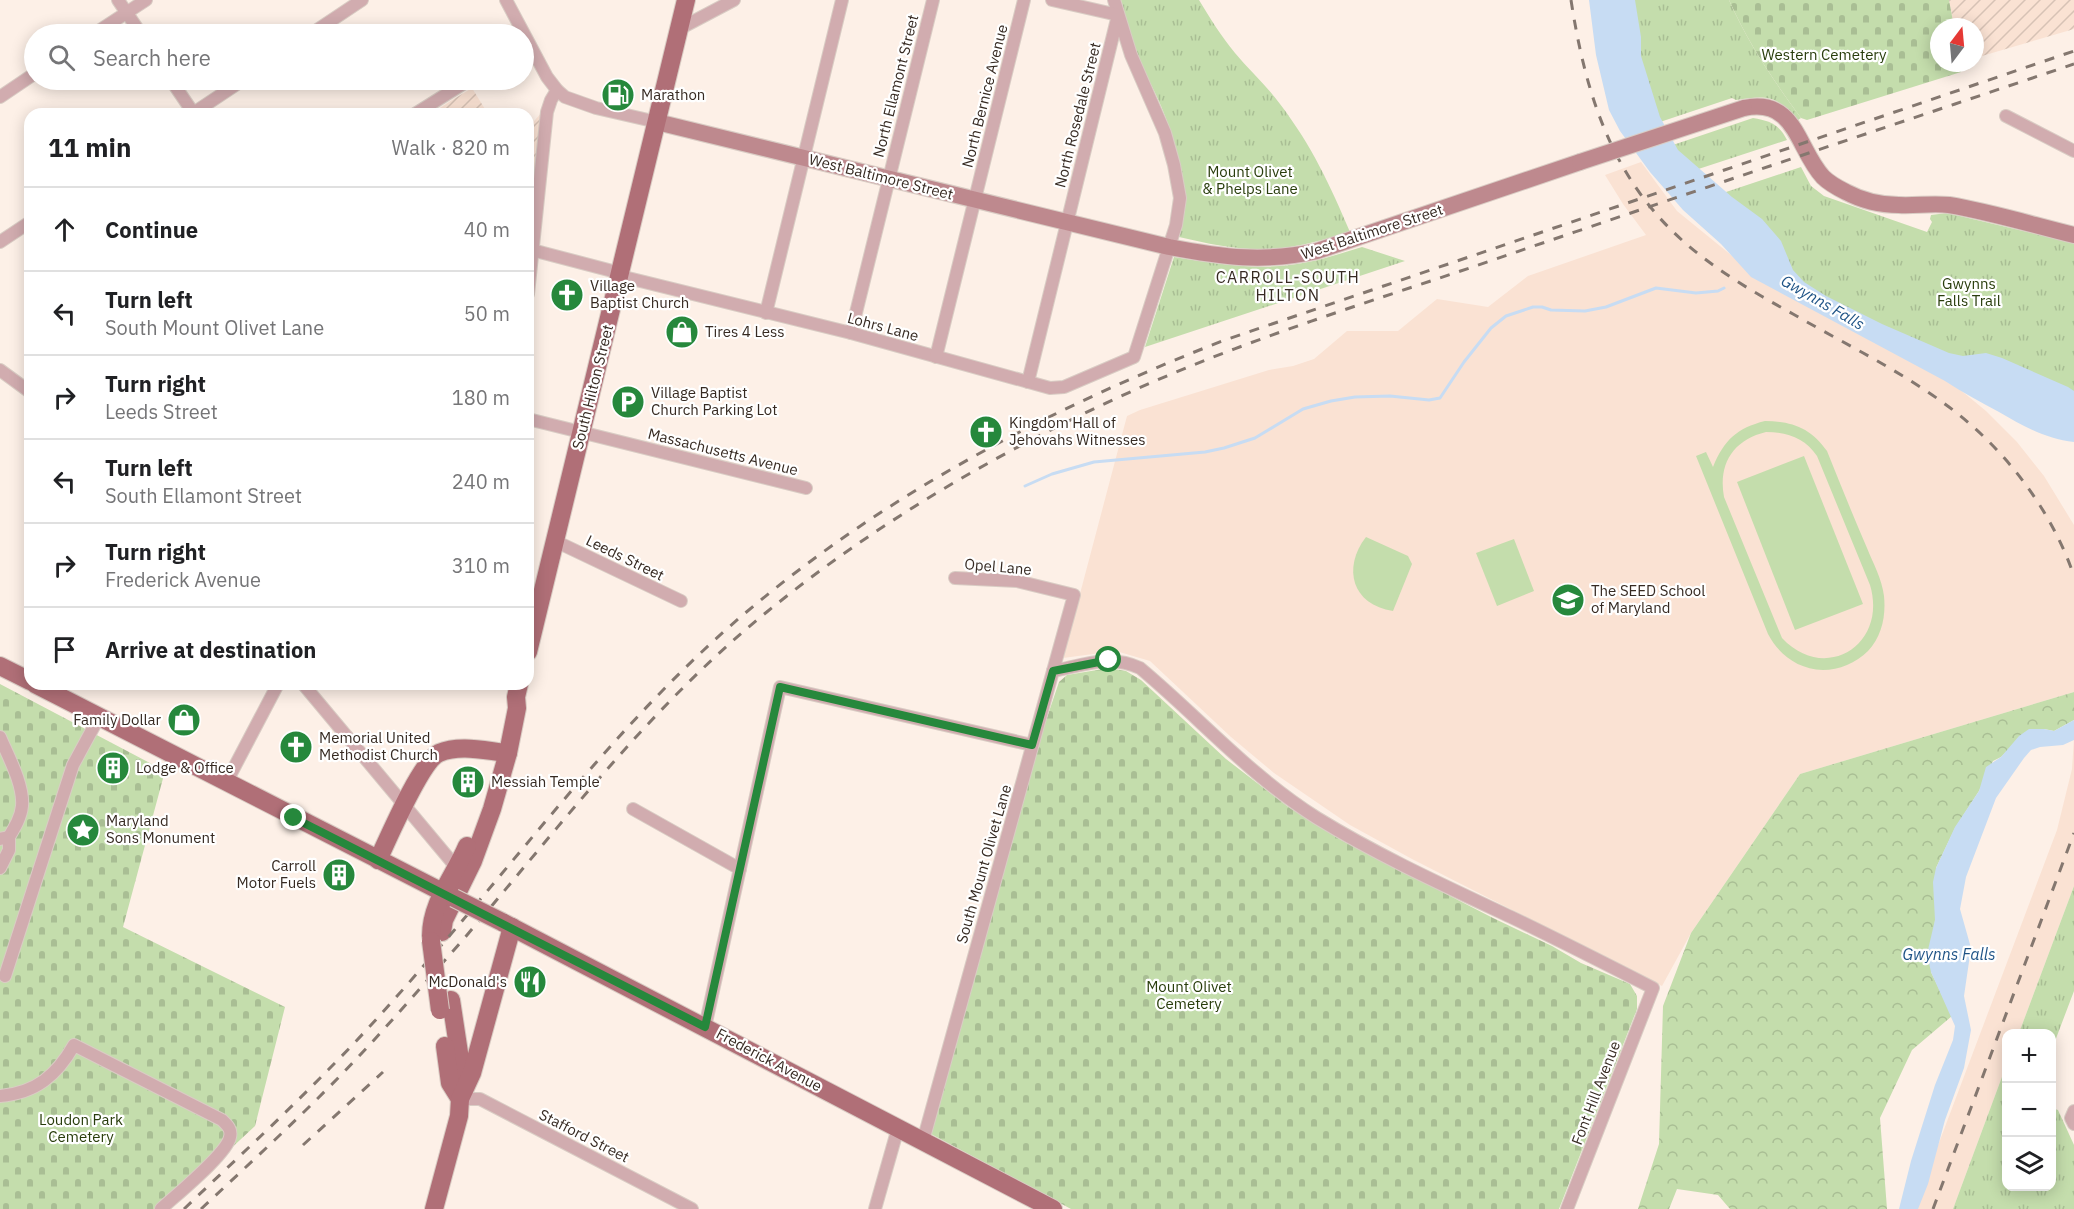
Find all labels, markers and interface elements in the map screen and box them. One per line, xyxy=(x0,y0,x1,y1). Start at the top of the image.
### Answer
street label: North Ellamont Street xyxy=(869,12,922,159)
north arrow xyxy=(1930,18,1984,72)
street label: North Bernice Avenue xyxy=(958,22,1012,170)
search box xyxy=(24,24,534,90)
street label: North Rosedale Street xyxy=(1050,40,1105,189)
icon: search xyxy=(45,41,78,74)
text: Search here xyxy=(93,43,211,72)
park label: Western Cemetery xyxy=(1761,45,1887,64)
fuel station icon: Marathon xyxy=(600,77,636,113)
place label: Marathon xyxy=(641,85,705,104)
text: 11 min xyxy=(48,130,132,164)
text: Walk · 820 m xyxy=(392,134,510,161)
street label: West Baltimore Street xyxy=(807,149,955,204)
park label: Mount Olivet & Phelps Lane xyxy=(1202,162,1298,198)
street label: West Baltimore Street xyxy=(1299,200,1445,263)
icon: ahead xyxy=(48,213,81,246)
text: Continue xyxy=(105,215,198,244)
text: 40 m xyxy=(464,216,510,243)
district label: CARROLL-SOUTH HILTON xyxy=(1216,267,1360,305)
water label: Gwynns Falls xyxy=(1778,270,1868,334)
park label: Gwynns Falls Trail xyxy=(1937,274,2001,310)
place label: Village Baptist Church xyxy=(590,276,689,312)
church icon: Village Baptist Church xyxy=(549,277,585,313)
text: Turn left xyxy=(105,285,193,314)
icon: left xyxy=(48,297,81,330)
text: 50 m xyxy=(464,300,510,327)
street label: Lohrs Lane xyxy=(845,308,921,345)
text: South Mount Olivet Lane xyxy=(105,314,324,341)
shop icon: Tires 4 Less xyxy=(664,314,700,350)
street label: South Hilton Street xyxy=(568,322,617,451)
place label: Tires 4 Less xyxy=(705,322,785,341)
text: Turn right xyxy=(105,369,206,398)
icon: right xyxy=(48,381,81,414)
place label: Village Baptist Church Parking Lot xyxy=(651,383,778,419)
text: 180 m xyxy=(452,384,510,411)
parking icon: Village Baptist Church Parking Lot xyxy=(610,384,646,420)
text: Leeds Street xyxy=(105,398,218,425)
place label: Kingdom Hall of Jehovahs Witnesses xyxy=(1009,413,1146,449)
church icon: Kingdom Hall of Jehovahs Witnesses xyxy=(968,414,1004,450)
street label: Massachusetts Avenue xyxy=(646,424,800,479)
text: Turn left xyxy=(105,453,193,482)
icon: left xyxy=(48,465,81,498)
text: 240 m xyxy=(452,468,510,495)
text: South Ellamont Street xyxy=(105,482,302,509)
street label: Leeds Street xyxy=(583,530,667,585)
text: Turn right xyxy=(105,537,206,566)
icon: right xyxy=(48,549,81,582)
text: 310 m xyxy=(452,552,510,579)
street label: Opel Lane xyxy=(964,554,1032,579)
text: Frederick Avenue xyxy=(105,566,261,593)
place label: The SEED School of Maryland xyxy=(1591,581,1705,617)
school or university icon: The SEED School of Maryland xyxy=(1550,582,1586,618)
icon: arrive xyxy=(48,633,81,666)
text: Arrive at destination xyxy=(105,635,316,664)
route start xyxy=(1095,646,1121,672)
shop icon: Family Dollar xyxy=(166,702,202,738)
place label: Family Dollar xyxy=(73,710,161,729)
place label: Memorial United Methodist Church xyxy=(319,728,438,764)
church icon: Memorial United Methodist Church xyxy=(278,729,314,765)
building icon: Lodge & Office xyxy=(95,750,131,786)
place label: Lodge & Office xyxy=(136,758,234,777)
building icon: Messiah Temple xyxy=(450,764,486,800)
place label: Messiah Temple xyxy=(491,772,600,791)
street label: South Mount Olivet Lane xyxy=(952,782,1015,945)
route end xyxy=(280,804,306,830)
place label: Maryland Sons Monument xyxy=(106,811,215,847)
place icon: Maryland Sons Monument xyxy=(65,812,101,848)
place label: Carroll Motor Fuels xyxy=(237,856,316,892)
building icon: Carroll Motor Fuels xyxy=(321,857,357,893)
water label: Gwynns Falls xyxy=(1903,944,1995,964)
restaurant icon: McDonald's xyxy=(512,964,548,1000)
place label: McDonald's xyxy=(429,972,507,991)
park label: Mount Olivet Cemetery xyxy=(1146,977,1232,1013)
street label: Frederick Avenue xyxy=(713,1024,825,1095)
map controls xyxy=(2002,1029,2056,1191)
button: + xyxy=(2002,1029,2056,1083)
street label: Font Hill Avenue xyxy=(1567,1038,1624,1147)
button: − xyxy=(2002,1083,2056,1137)
street label: Stafford Street xyxy=(536,1105,633,1166)
park label: Loudon Park Cemetery xyxy=(39,1110,123,1146)
button: layers xyxy=(2002,1137,2056,1191)

